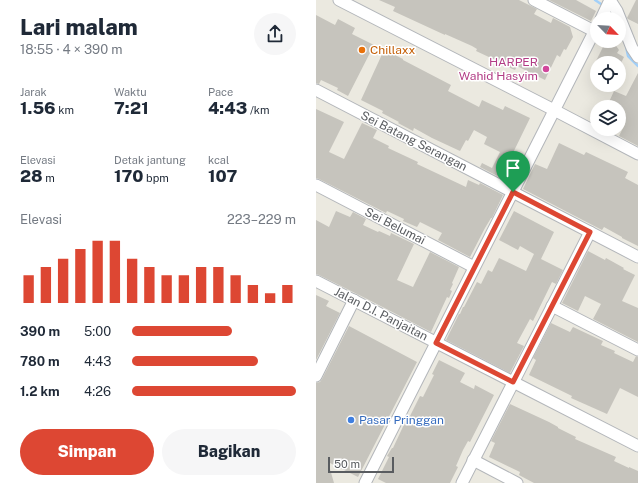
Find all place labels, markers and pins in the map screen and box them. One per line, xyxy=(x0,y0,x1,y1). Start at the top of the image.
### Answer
place label: Chillaxx xyxy=(370,43,415,57)
marker: Chillaxx xyxy=(357,45,367,55)
place label: HARPER Wahid Hasyim xyxy=(459,55,538,83)
marker: HARPER Wahid Hasyim xyxy=(541,64,551,74)
pin xyxy=(496,151,530,192)
place label: Pasar Pringgan xyxy=(359,413,444,427)
marker: Pasar Pringgan xyxy=(346,415,356,425)

